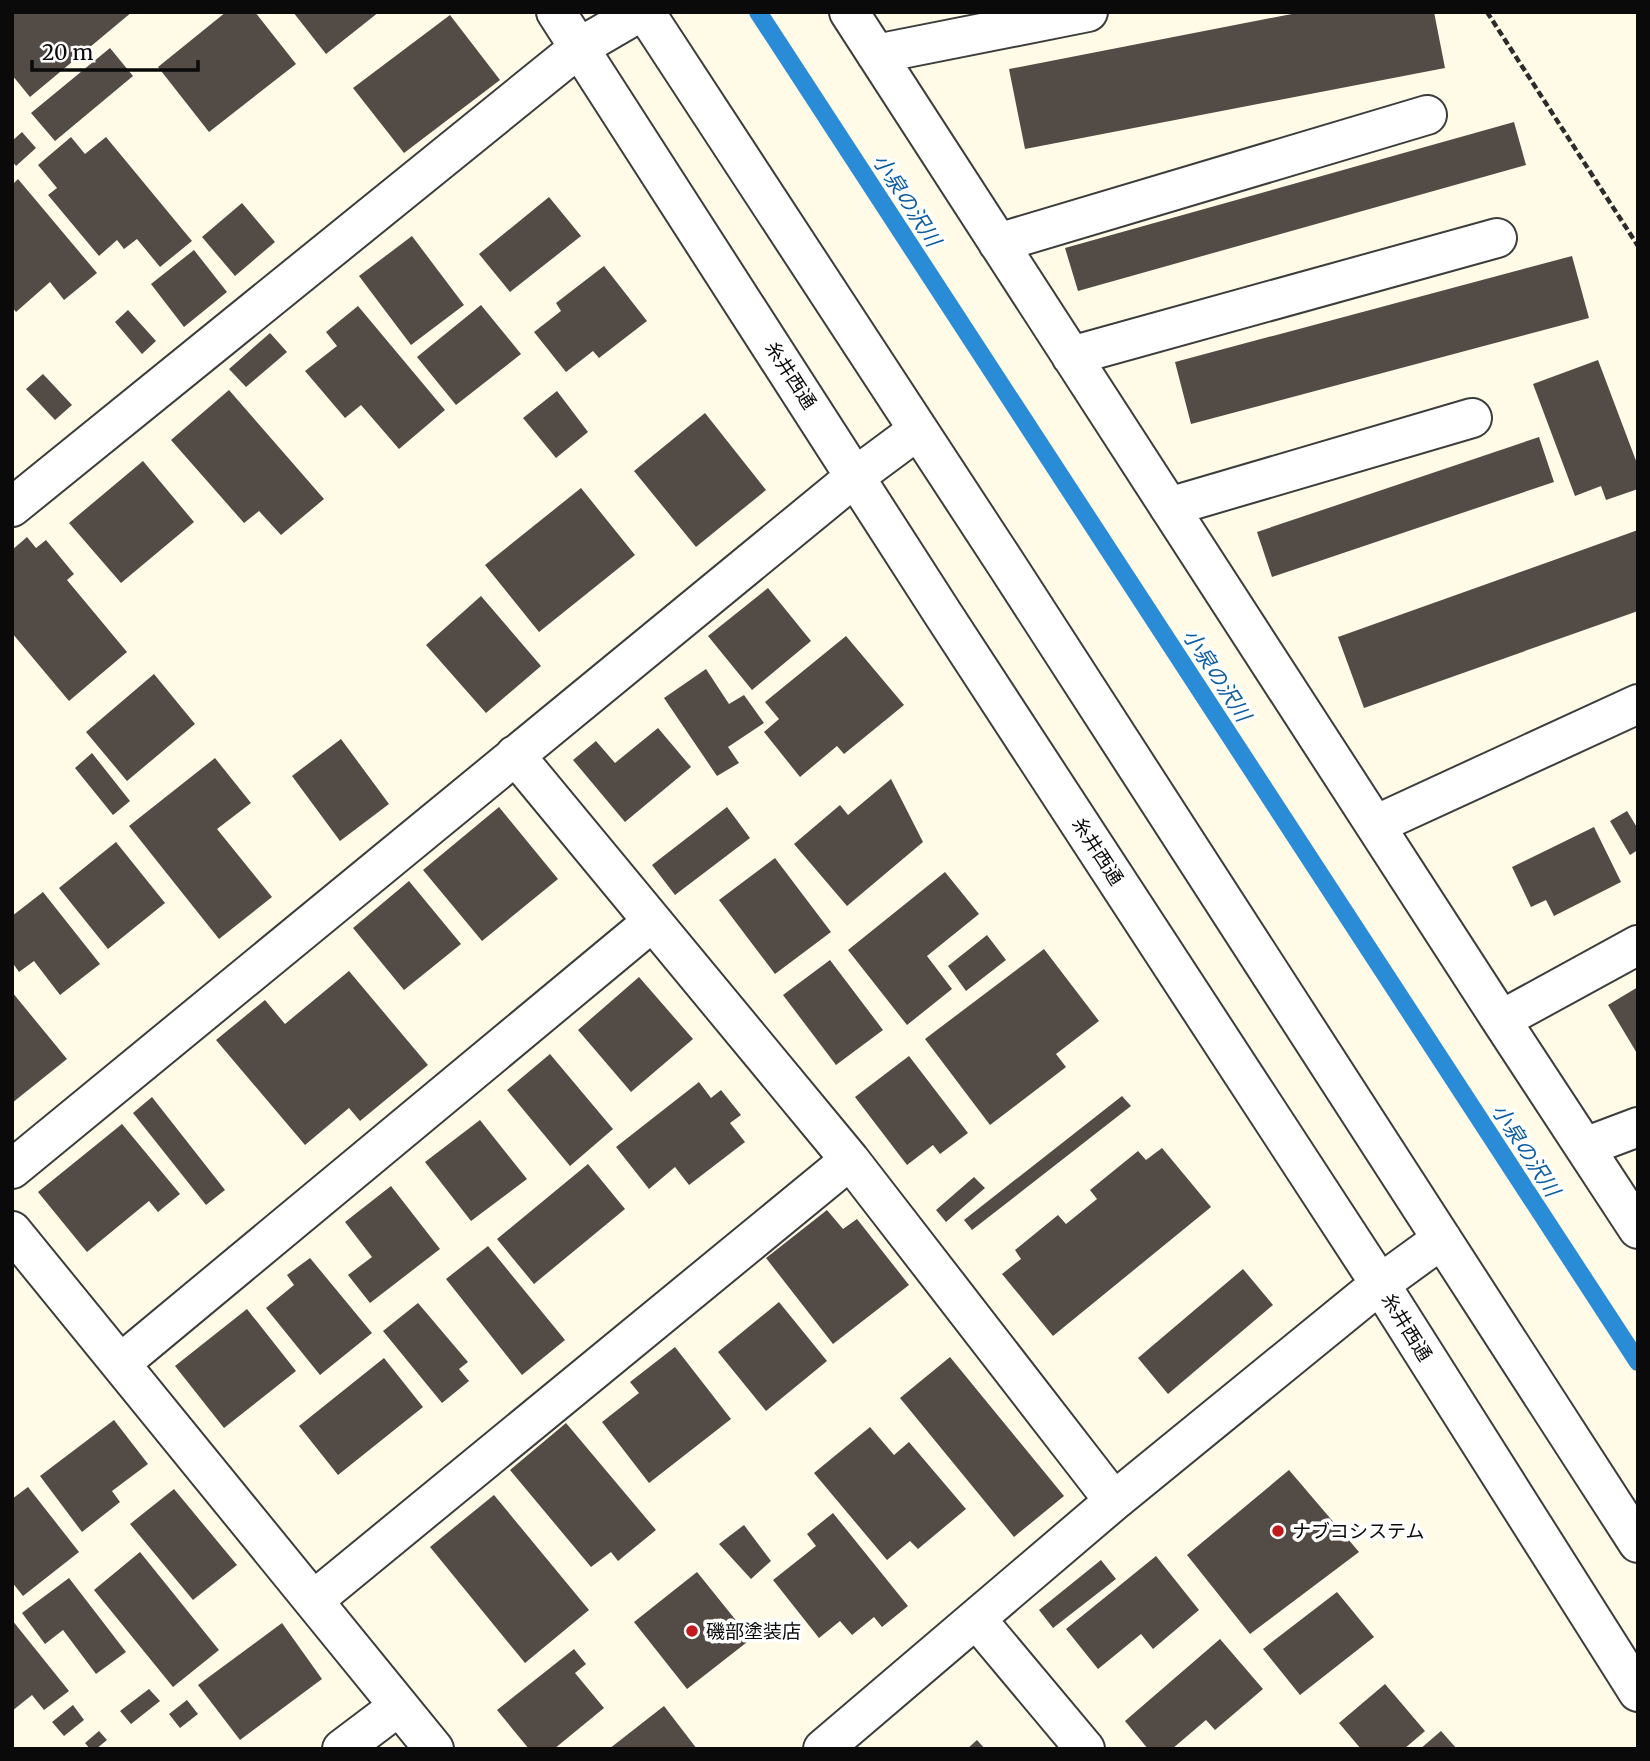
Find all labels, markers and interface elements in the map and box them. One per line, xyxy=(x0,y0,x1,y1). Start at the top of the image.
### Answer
scale bar xyxy=(32,28,198,72)
text: 20 m xyxy=(42,39,94,66)
water label: 小泉の沢川 xyxy=(867,149,948,253)
street label: 糸井西通 xyxy=(760,337,822,413)
water label: 小泉の沢川 xyxy=(1177,624,1258,728)
street label: 糸井西通 xyxy=(1067,813,1129,889)
water label: 小泉の沢川 xyxy=(1486,1099,1567,1203)
street label: 糸井西通 xyxy=(1377,1288,1437,1366)
place label: ナブコシステム xyxy=(1292,1519,1424,1543)
marker: ナブコシステム xyxy=(1270,1523,1286,1539)
place label: 磯部塗装店 xyxy=(706,1619,801,1643)
marker: 磯部塗装店 xyxy=(684,1623,700,1639)

